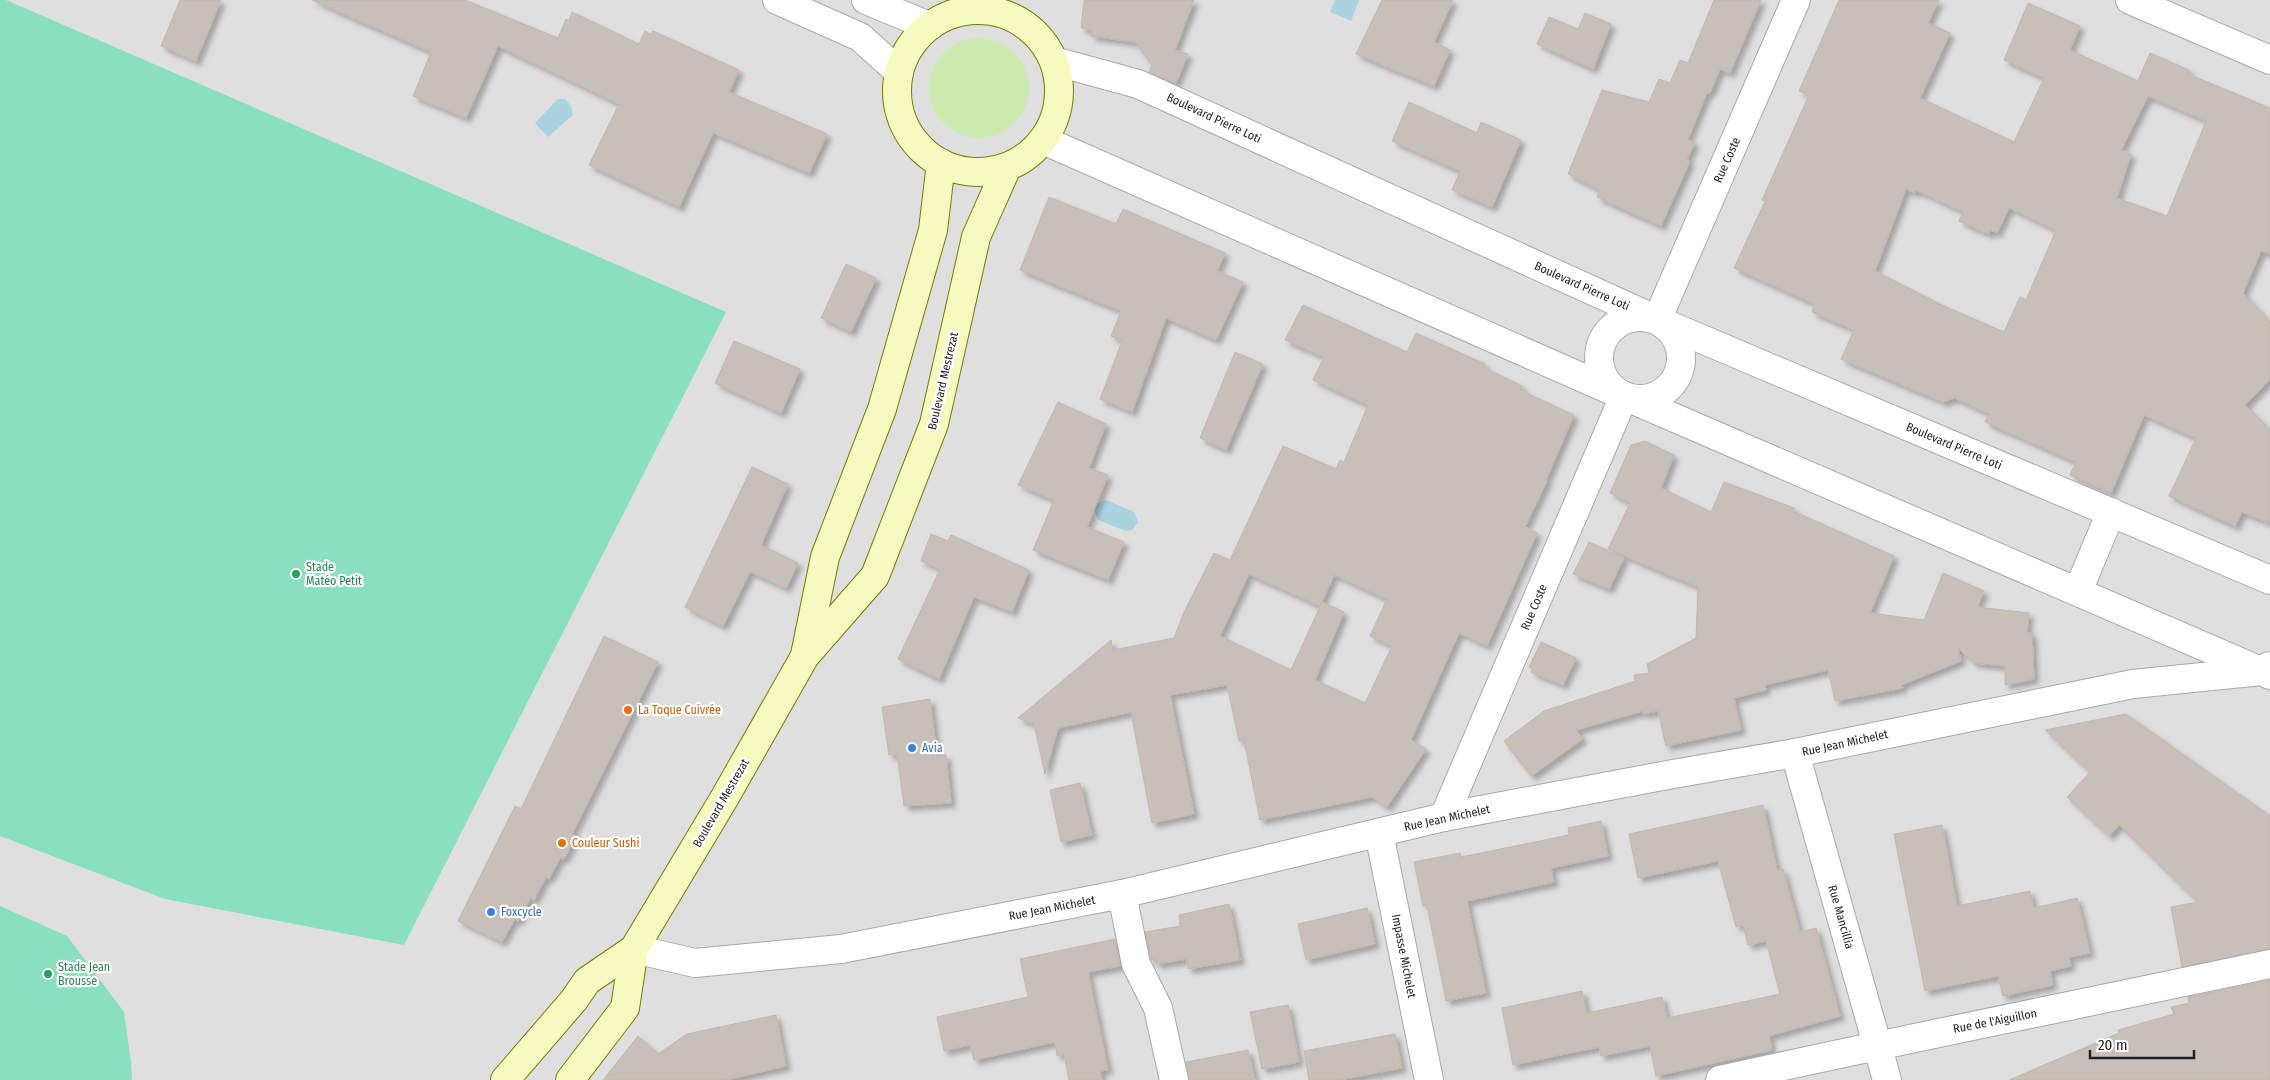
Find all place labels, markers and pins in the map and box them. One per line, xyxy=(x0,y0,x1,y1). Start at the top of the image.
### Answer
place label: Stade Matéo Petit xyxy=(306,560,362,588)
marker: Stade Matéo Petit xyxy=(290,568,302,580)
place label: La Toque Cuivrée xyxy=(638,703,721,717)
marker: La Toque Cuivrée xyxy=(622,704,634,716)
place label: Avia xyxy=(922,741,943,755)
marker: Avia xyxy=(906,742,918,754)
place label: Couleur Sushi xyxy=(572,836,639,850)
marker: Couleur Sushi xyxy=(556,837,568,849)
place label: Foxcycle xyxy=(501,905,542,919)
marker: Foxcycle xyxy=(485,906,497,918)
place label: Stade Jean Brousse xyxy=(58,960,110,988)
marker: Stade Jean Brousse xyxy=(42,968,54,980)

